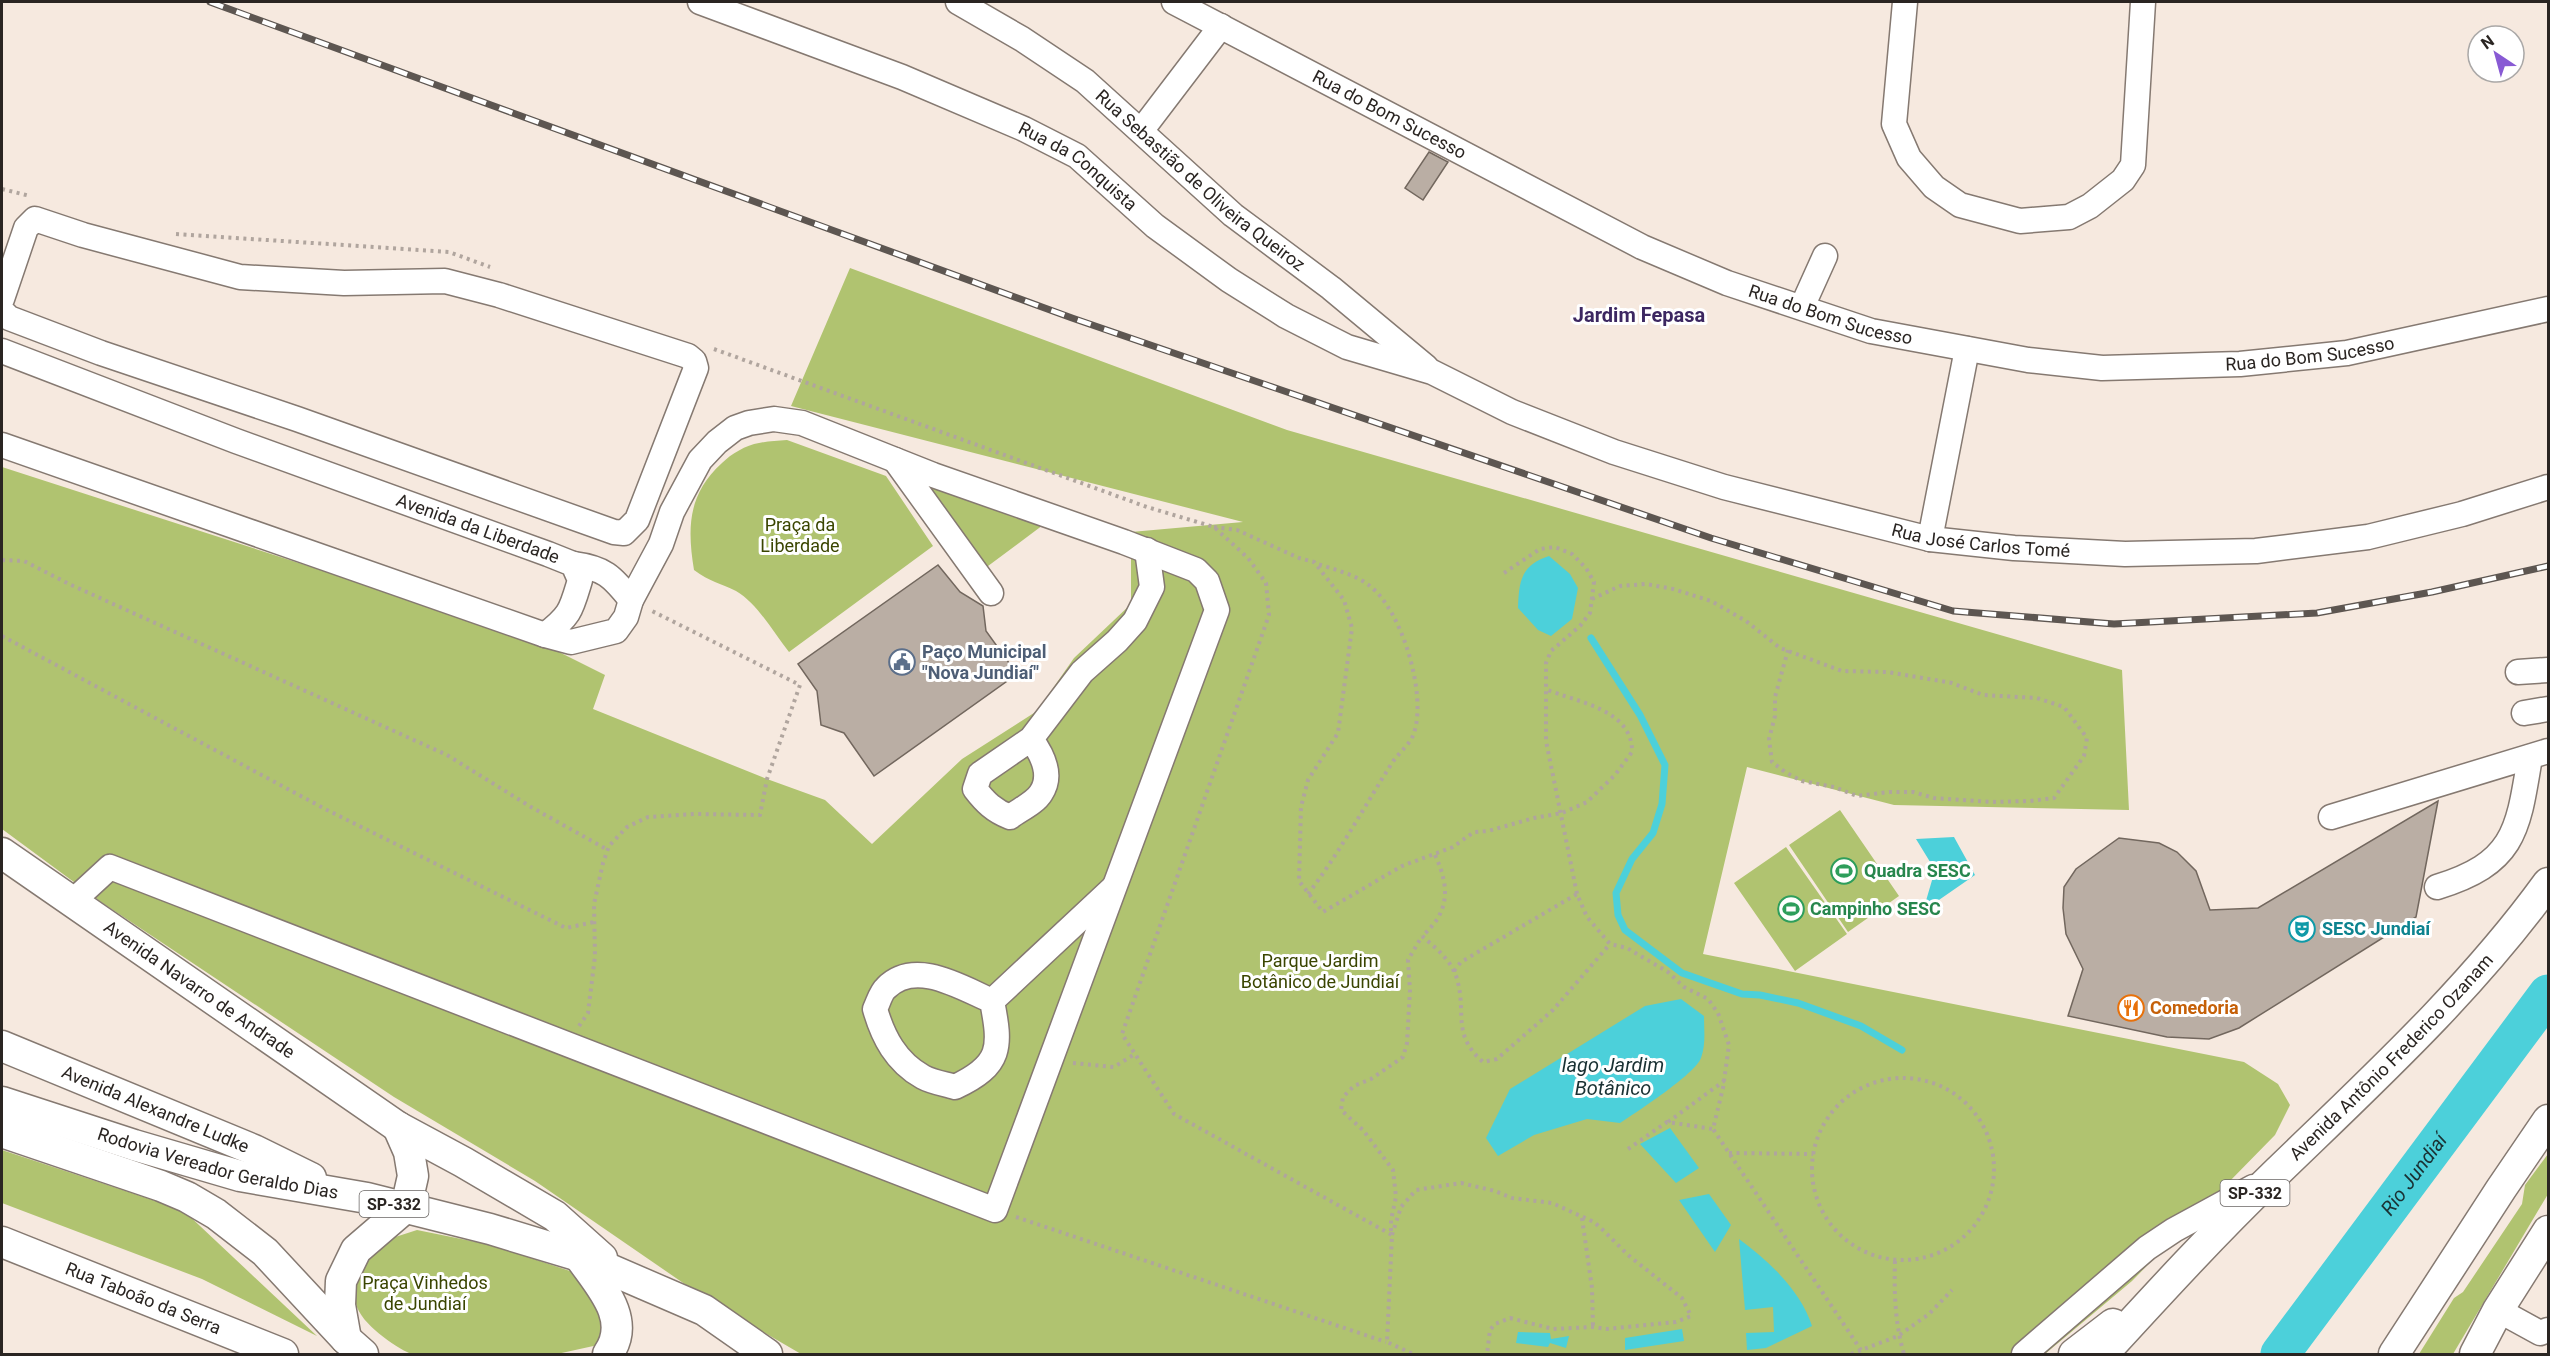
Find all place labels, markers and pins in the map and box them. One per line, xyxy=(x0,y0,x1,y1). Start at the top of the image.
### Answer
place label: Paço Municipal "Nova Jundiaí" xyxy=(922,641,1047,683)
public building icon: Paço Municipal "Nova Jundiaí" xyxy=(887,647,917,677)
sports icon: Quadra SESC xyxy=(1829,856,1859,886)
place label: Quadra SESC xyxy=(1864,860,1971,881)
sports icon: Campinho SESC xyxy=(1776,894,1806,924)
place label: Campinho SESC xyxy=(1810,898,1941,919)
theatre icon: SESC Jundiaí xyxy=(2287,914,2317,944)
place label: SESC Jundiaí xyxy=(2322,918,2431,939)
restaurant icon: Comedoria xyxy=(2116,993,2146,1023)
place label: Comedoria xyxy=(2150,997,2239,1018)

